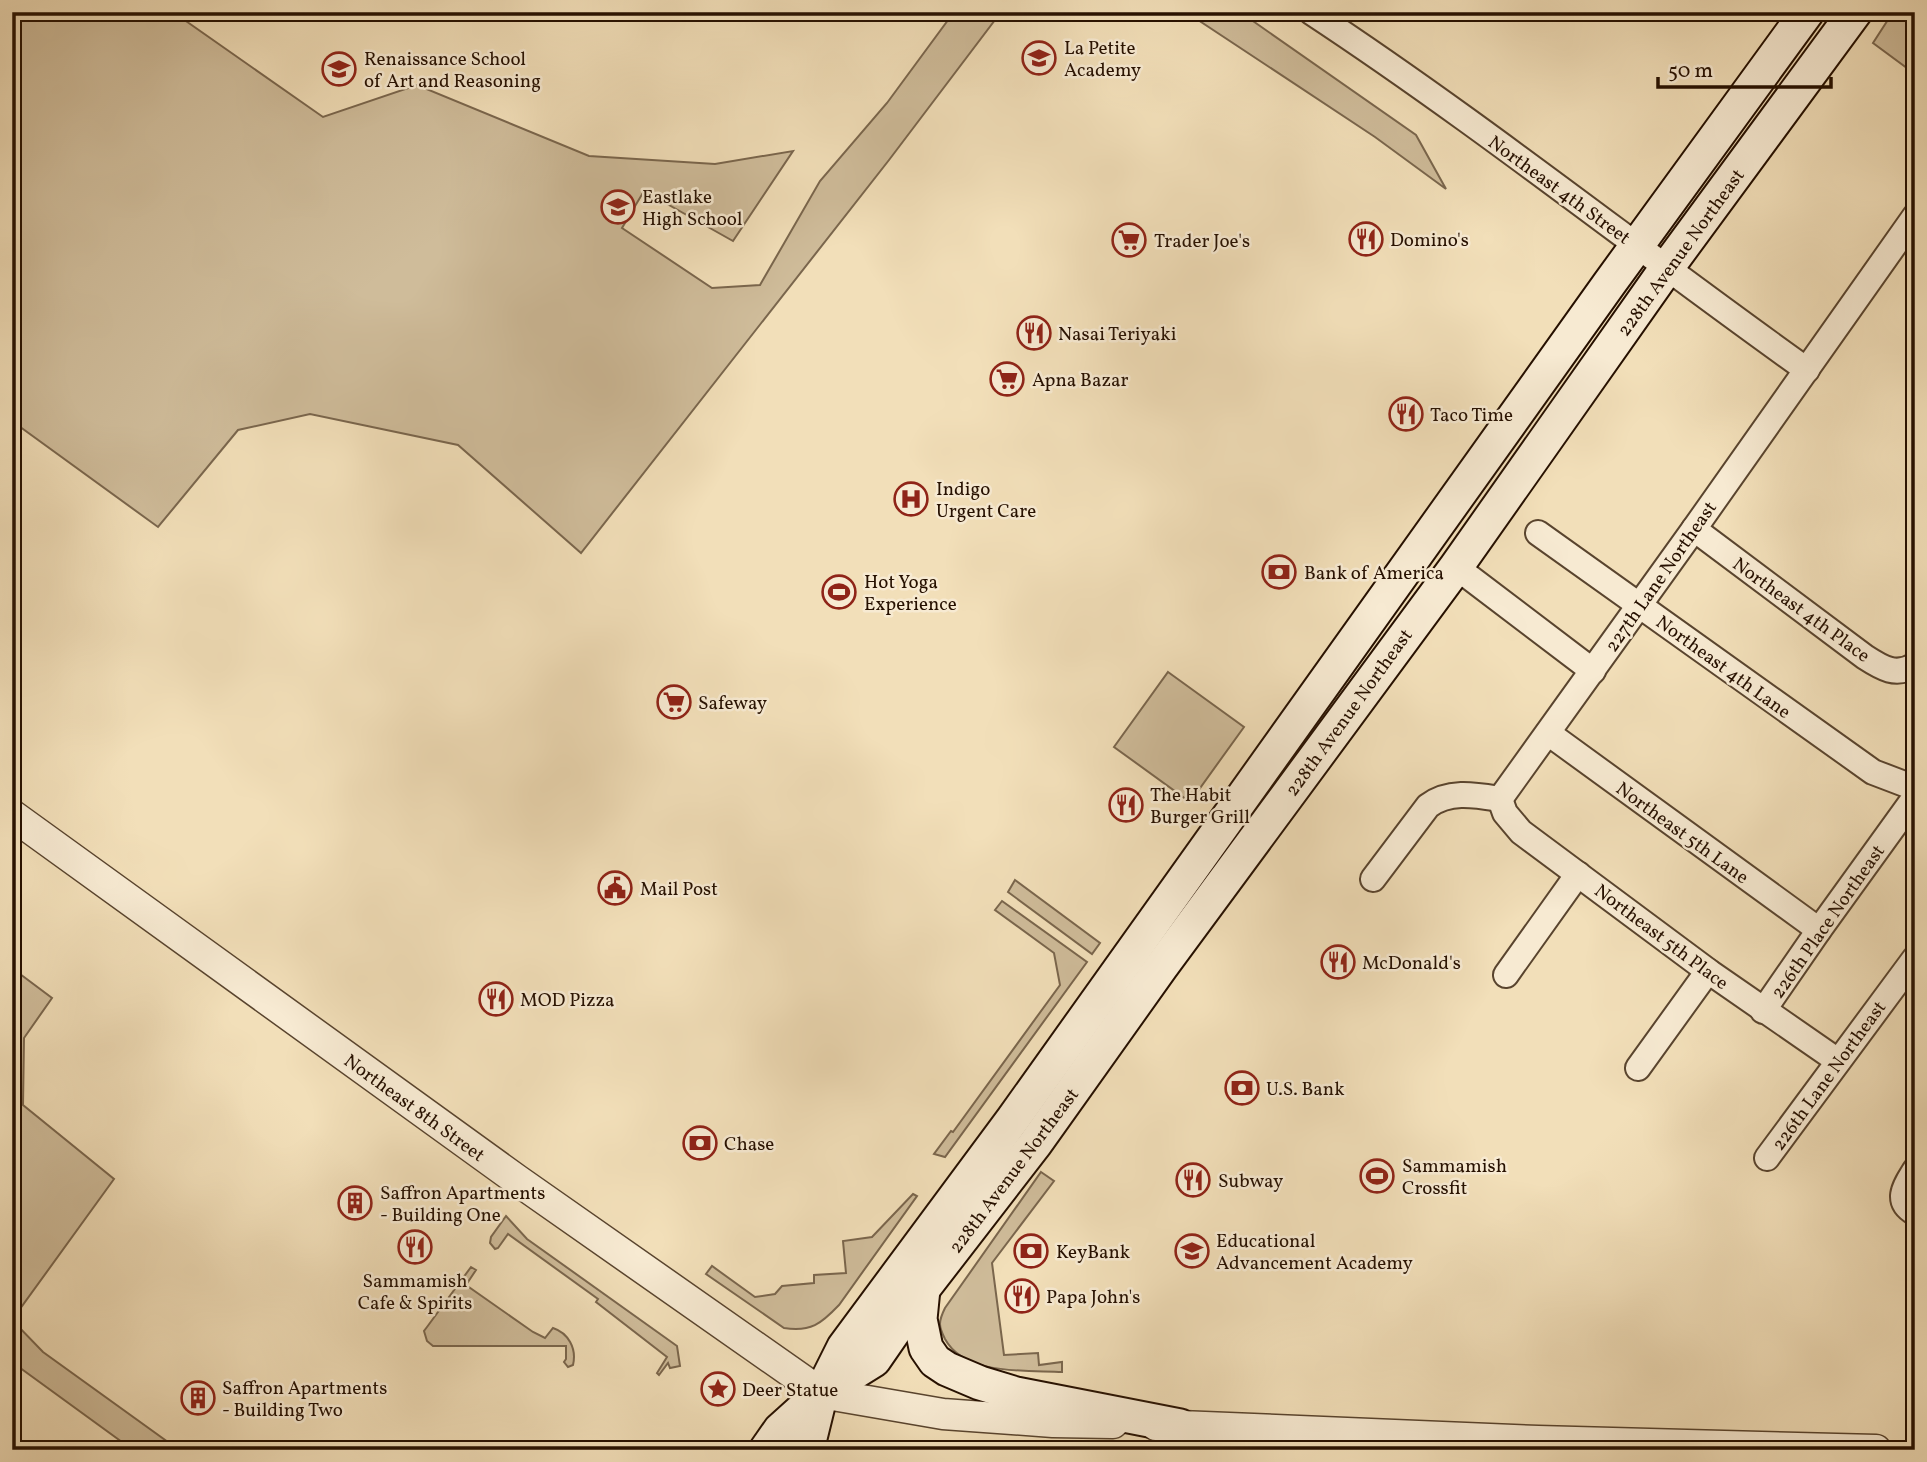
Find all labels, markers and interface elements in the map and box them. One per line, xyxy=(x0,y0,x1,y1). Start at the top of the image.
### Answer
place label: La Petite Academy xyxy=(1064,36,1141,84)
school or university icon: La Petite Academy xyxy=(1020,39,1058,77)
scale bar xyxy=(1658,46,1831,90)
place label: Renaissance School of Art and Reasoning xyxy=(364,47,541,95)
school or university icon: Renaissance School of Art and Reasoning xyxy=(320,50,358,88)
text: 50 m xyxy=(1668,57,1713,86)
street label: Northeast 4th Street xyxy=(1482,130,1636,251)
street label: 228th Avenue Northeast xyxy=(1612,164,1751,342)
place label: Eastlake High School xyxy=(642,185,743,233)
school or university icon: Eastlake High School xyxy=(599,188,637,226)
restaurant icon: Domino's xyxy=(1347,220,1385,258)
supermarket icon: Trader Joe's xyxy=(1110,221,1148,259)
place label: Domino's xyxy=(1390,228,1469,254)
place label: Trader Joe's xyxy=(1154,229,1250,255)
restaurant icon: Nasai Teriyaki xyxy=(1015,314,1053,352)
place label: Nasai Teriyaki xyxy=(1058,322,1177,348)
supermarket icon: Apna Bazar xyxy=(988,360,1026,398)
place label: Apna Bazar xyxy=(1032,368,1128,394)
restaurant icon: Taco Time xyxy=(1387,395,1425,433)
place label: Taco Time xyxy=(1430,403,1513,429)
place label: Indigo Urgent Care xyxy=(936,477,1036,525)
hospital icon: Indigo Urgent Care xyxy=(892,480,930,518)
street label: 227th Lane Northeast xyxy=(1600,496,1724,658)
street label: Northeast 4th Place xyxy=(1727,552,1875,669)
bank icon: Bank of America xyxy=(1260,553,1298,591)
place label: Bank of America xyxy=(1304,561,1444,587)
place label: Hot Yoga Experience xyxy=(864,570,957,618)
sports icon: Hot Yoga Experience xyxy=(820,573,858,611)
street label: Northeast 4th Lane xyxy=(1650,610,1796,725)
street label: 228th Avenue Northeast xyxy=(1280,624,1419,802)
supermarket icon: Safeway xyxy=(655,683,693,721)
place label: Safeway xyxy=(698,691,767,717)
street label: Northeast 5th Lane xyxy=(1610,776,1754,891)
place label: The Habit Burger Grill xyxy=(1150,783,1250,831)
restaurant icon: The Habit Burger Grill xyxy=(1107,786,1145,824)
street label: 226th Place Northeast xyxy=(1766,840,1892,1004)
public building icon: Mail Post xyxy=(596,869,634,907)
place label: Mail Post xyxy=(640,877,718,903)
street label: Northeast 5th Place xyxy=(1588,879,1733,997)
restaurant icon: McDonald's xyxy=(1319,943,1357,981)
place label: McDonald's xyxy=(1362,951,1461,977)
restaurant icon: MOD Pizza xyxy=(477,980,515,1018)
place label: MOD Pizza xyxy=(520,988,615,1014)
street label: 226th Lane Northeast xyxy=(1766,996,1893,1156)
street label: Northeast 8th Street xyxy=(338,1049,490,1169)
bank icon: U.S. Bank xyxy=(1223,1069,1261,1107)
place label: U.S. Bank xyxy=(1266,1077,1345,1103)
street label: 228th Avenue Northeast xyxy=(944,1083,1086,1259)
bank icon: Chase xyxy=(681,1124,719,1162)
place label: Chase xyxy=(724,1132,774,1158)
place label: Sammamish Crossfit xyxy=(1402,1154,1507,1202)
sports icon: Sammamish Crossfit xyxy=(1358,1157,1396,1195)
restaurant icon: Subway xyxy=(1174,1161,1212,1199)
place label: Subway xyxy=(1218,1169,1283,1195)
place label: Saffron Apartments - Building One xyxy=(380,1181,545,1229)
building icon: Saffron Apartments - Building One xyxy=(336,1184,374,1222)
restaurant icon: Sammamish Cafe & Spirits xyxy=(396,1228,434,1266)
place label: Educational Advancement Academy xyxy=(1216,1229,1413,1277)
bank icon: KeyBank xyxy=(1012,1232,1050,1270)
school or university icon: Educational Advancement Academy xyxy=(1173,1232,1211,1270)
place label: KeyBank xyxy=(1056,1240,1130,1266)
place label: Sammamish Cafe & Spirits xyxy=(358,1269,472,1317)
restaurant icon: Papa John's xyxy=(1003,1277,1041,1315)
place label: Papa John's xyxy=(1046,1285,1140,1311)
place icon: Deer Statue xyxy=(699,1370,737,1408)
place label: Saffron Apartments - Building Two xyxy=(222,1376,387,1424)
place label: Deer Statue xyxy=(742,1378,838,1404)
building icon: Saffron Apartments - Building Two xyxy=(179,1379,217,1417)

